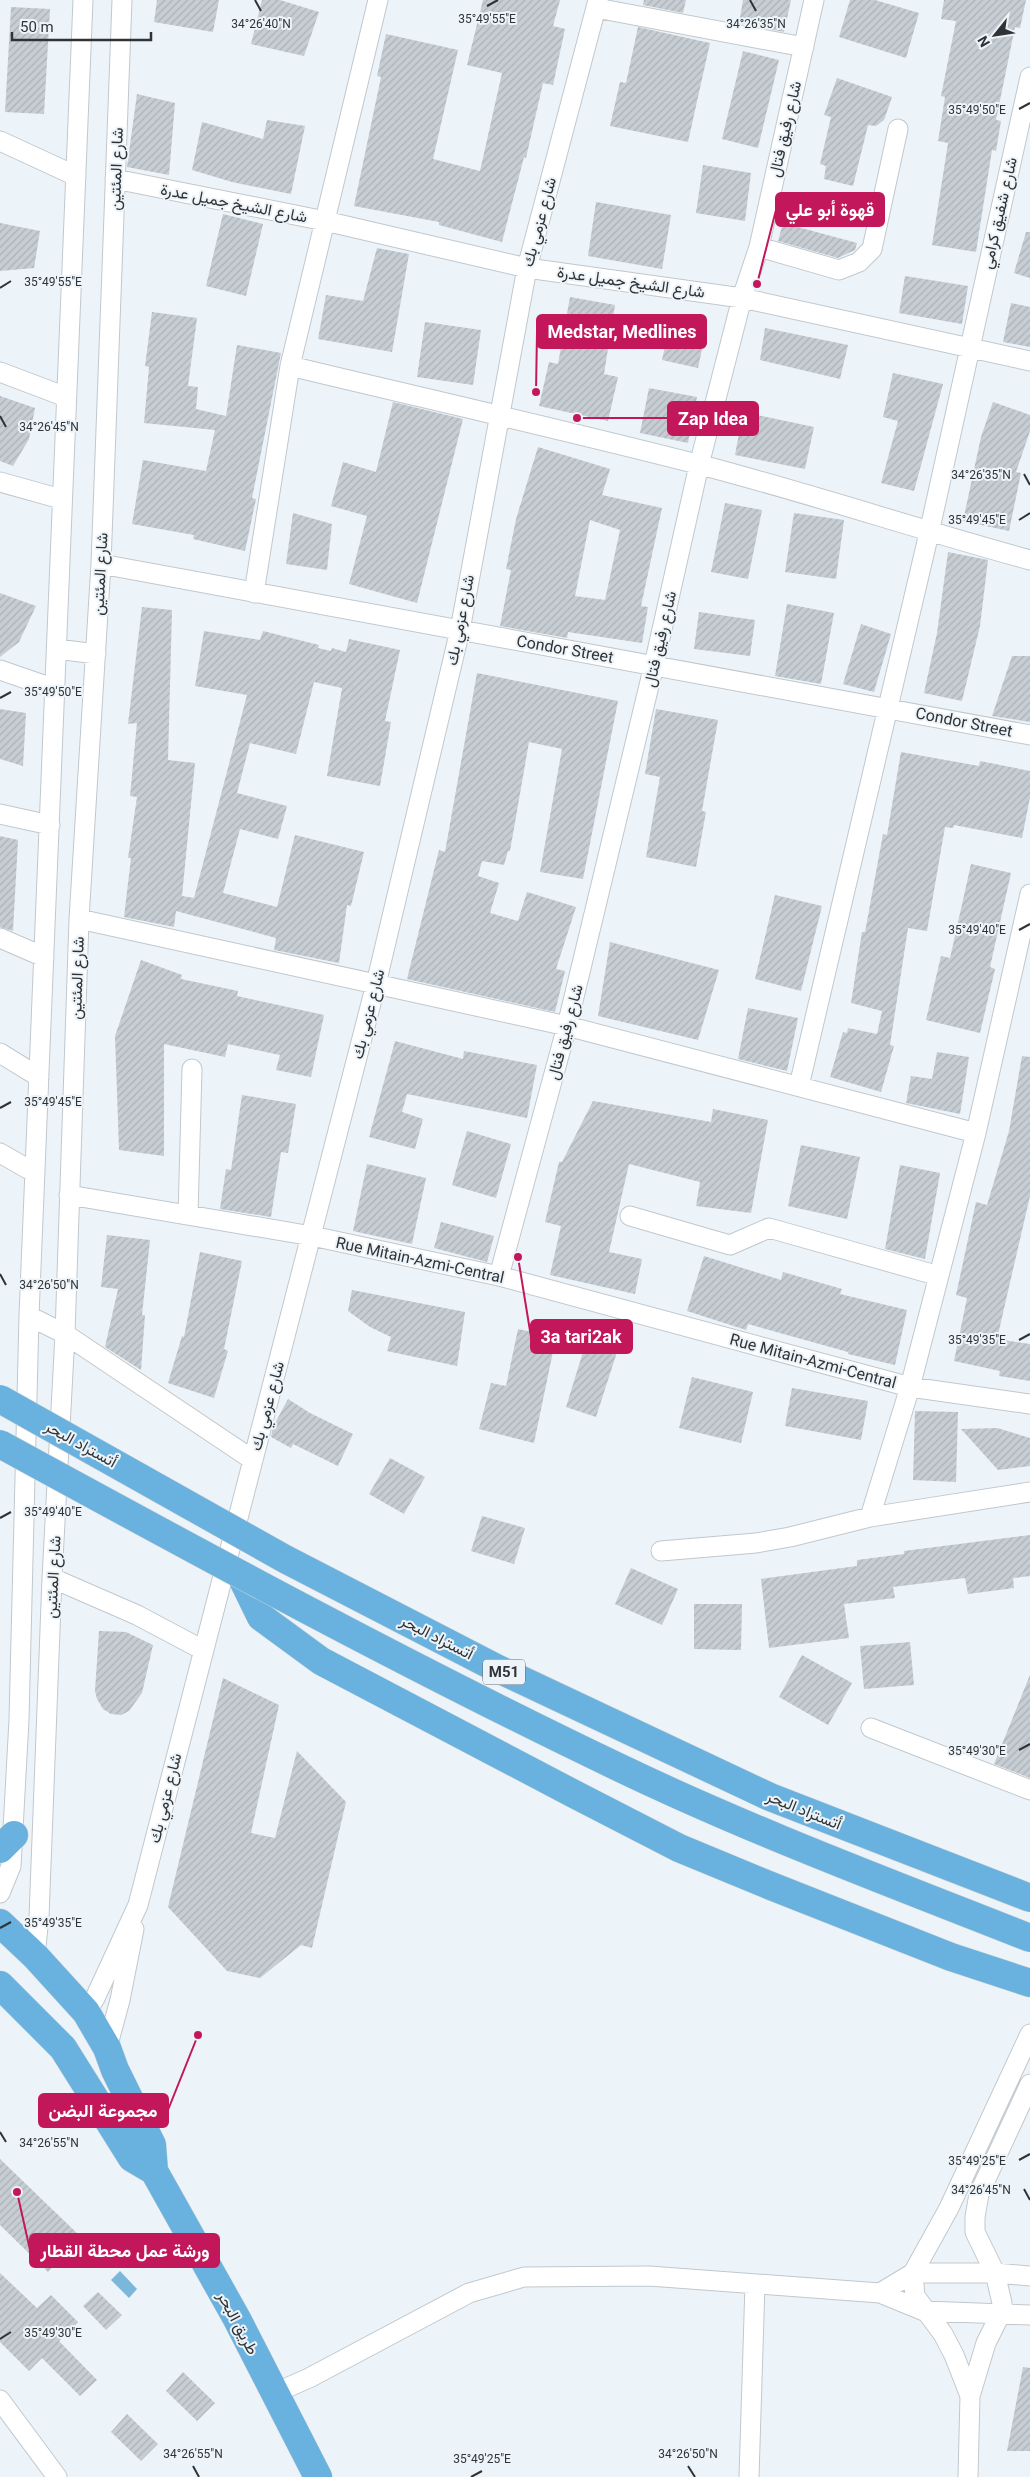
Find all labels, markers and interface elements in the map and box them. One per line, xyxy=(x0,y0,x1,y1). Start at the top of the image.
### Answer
scale bar xyxy=(12,10,151,42)
north arrow xyxy=(970,10,1020,60)
text: 35°49'55"E xyxy=(458,12,516,26)
text: 34°26'40"N xyxy=(231,17,291,31)
text: 34°26'35"N xyxy=(726,17,786,31)
text: 50 m xyxy=(20,18,54,36)
text: N xyxy=(974,33,993,50)
street label: شارع رفيق فتال xyxy=(765,79,807,179)
text: 35°49'50"E xyxy=(948,103,1006,117)
street label: شارع المئتين xyxy=(105,127,129,211)
street label: شارع شفيق كرامي xyxy=(977,155,1025,272)
street label: شارع عزمي بك xyxy=(518,175,564,270)
street label: شارع الشيخ جميل عدرة xyxy=(159,179,309,229)
callout: قهوة أبو علي xyxy=(776,193,884,226)
text: قهوة أبو علي xyxy=(786,199,874,225)
street label: شارع الشيخ جميل عدرة xyxy=(556,262,706,304)
text: 35°49'55"E xyxy=(24,275,82,289)
callout: Medstar, Medlines xyxy=(537,315,706,348)
text: Medstar, Medlines xyxy=(548,321,696,342)
callout: Zap Idea xyxy=(668,402,758,435)
text: Zap Idea xyxy=(678,408,748,429)
text: 34°26'45"N xyxy=(19,420,79,434)
text: 34°26'35"N xyxy=(951,468,1011,482)
text: 35°49'45"E xyxy=(948,513,1006,527)
street label: شارع المئتين xyxy=(88,532,114,616)
street label: شارع عزمي بك xyxy=(442,573,482,668)
street label: شارع رفيق فتال xyxy=(640,589,682,689)
street label: Condor Street xyxy=(515,631,615,667)
text: 35°49'50"E xyxy=(24,685,82,699)
street label: Condor Street xyxy=(914,703,1014,741)
text: 35°49'40"E xyxy=(948,923,1006,937)
street label: شارع المئتين xyxy=(66,936,90,1020)
street label: شارع عزمي بك xyxy=(348,967,392,1062)
street label: شارع رفيق فتال xyxy=(543,982,589,1082)
text: 35°49'45"E xyxy=(24,1095,82,1109)
street label: Rue Mitain-Azmi-Central xyxy=(334,1233,506,1287)
text: 34°26'50"N xyxy=(19,1278,79,1292)
callout: 3a tari2ak xyxy=(531,1320,632,1353)
text: 3a tari2ak xyxy=(540,1326,622,1347)
street label: Rue Mitain-Azmi-Central xyxy=(728,1330,898,1392)
text: 35°49'35"E xyxy=(948,1333,1006,1347)
street label: شارع عزمي بك xyxy=(246,1359,292,1454)
street label: أتستراد البحر xyxy=(40,1416,121,1473)
text: 35°49'40"E xyxy=(24,1505,82,1519)
street label: شارع المئتين xyxy=(41,1535,67,1619)
street label: أتستراد البحر xyxy=(396,1610,477,1664)
road number: M51 xyxy=(483,1660,525,1684)
text: 35°49'30"E xyxy=(948,1744,1006,1758)
street label: شارع عزمي بك xyxy=(145,1751,189,1846)
street label: أتستراد البحر xyxy=(762,1786,845,1835)
text: 35°49'35"E xyxy=(24,1916,82,1930)
callout: مجموعة البضن xyxy=(39,2094,168,2127)
text: مجموعة البضن xyxy=(48,2100,158,2122)
text: 34°26'55"N xyxy=(19,2136,79,2150)
text: 35°49'25"E xyxy=(948,2154,1006,2168)
text: 34°26'45"N xyxy=(951,2183,1011,2197)
callout: ورشة عمل محطة القطار xyxy=(30,2234,219,2267)
text: ورشة عمل محطة القطار xyxy=(39,2240,210,2262)
street label: طريق البحر xyxy=(212,2287,263,2358)
text: 35°49'30"E xyxy=(24,2326,82,2340)
text: 34°26'55"N xyxy=(163,2447,223,2461)
text: 34°26'50"N xyxy=(658,2447,718,2461)
text: 35°49'25"E xyxy=(453,2452,511,2466)

